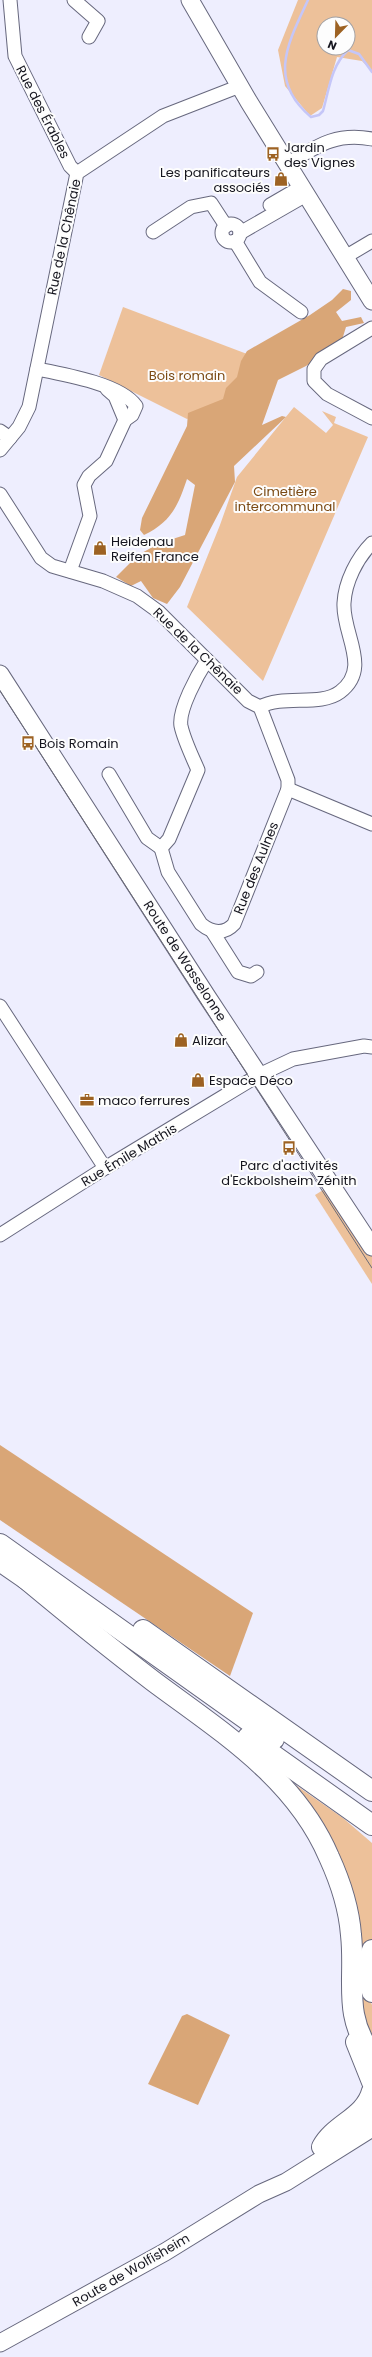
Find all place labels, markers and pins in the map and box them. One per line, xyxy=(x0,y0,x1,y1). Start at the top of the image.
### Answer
place label: Jardin des Vignes xyxy=(284,138,355,172)
bus stop icon: Jardin des Vignes xyxy=(265,146,281,162)
place label: Les panificateurs associés xyxy=(160,163,270,197)
shop icon: Les panificateurs associés xyxy=(273,171,289,187)
place label: Heidenau Reifen France xyxy=(111,532,199,566)
shop icon: Heidenau Reifen France xyxy=(92,540,108,556)
place label: Bois Romain xyxy=(39,734,119,753)
bus stop icon: Bois Romain xyxy=(20,735,36,751)
place label: Alizar xyxy=(192,1031,227,1050)
shop icon: Alizar xyxy=(173,1032,189,1048)
place label: Espace Déco xyxy=(209,1071,293,1090)
shop icon: Espace Déco xyxy=(190,1072,206,1088)
place label: maco ferrures xyxy=(98,1091,190,1110)
office icon: maco ferrures xyxy=(79,1092,95,1108)
bus stop icon: Parc d'activités d'Eckbolsheim Zénith xyxy=(281,1140,297,1156)
place label: Parc d'activités d'Eckbolsheim Zénith xyxy=(221,1156,357,1190)

